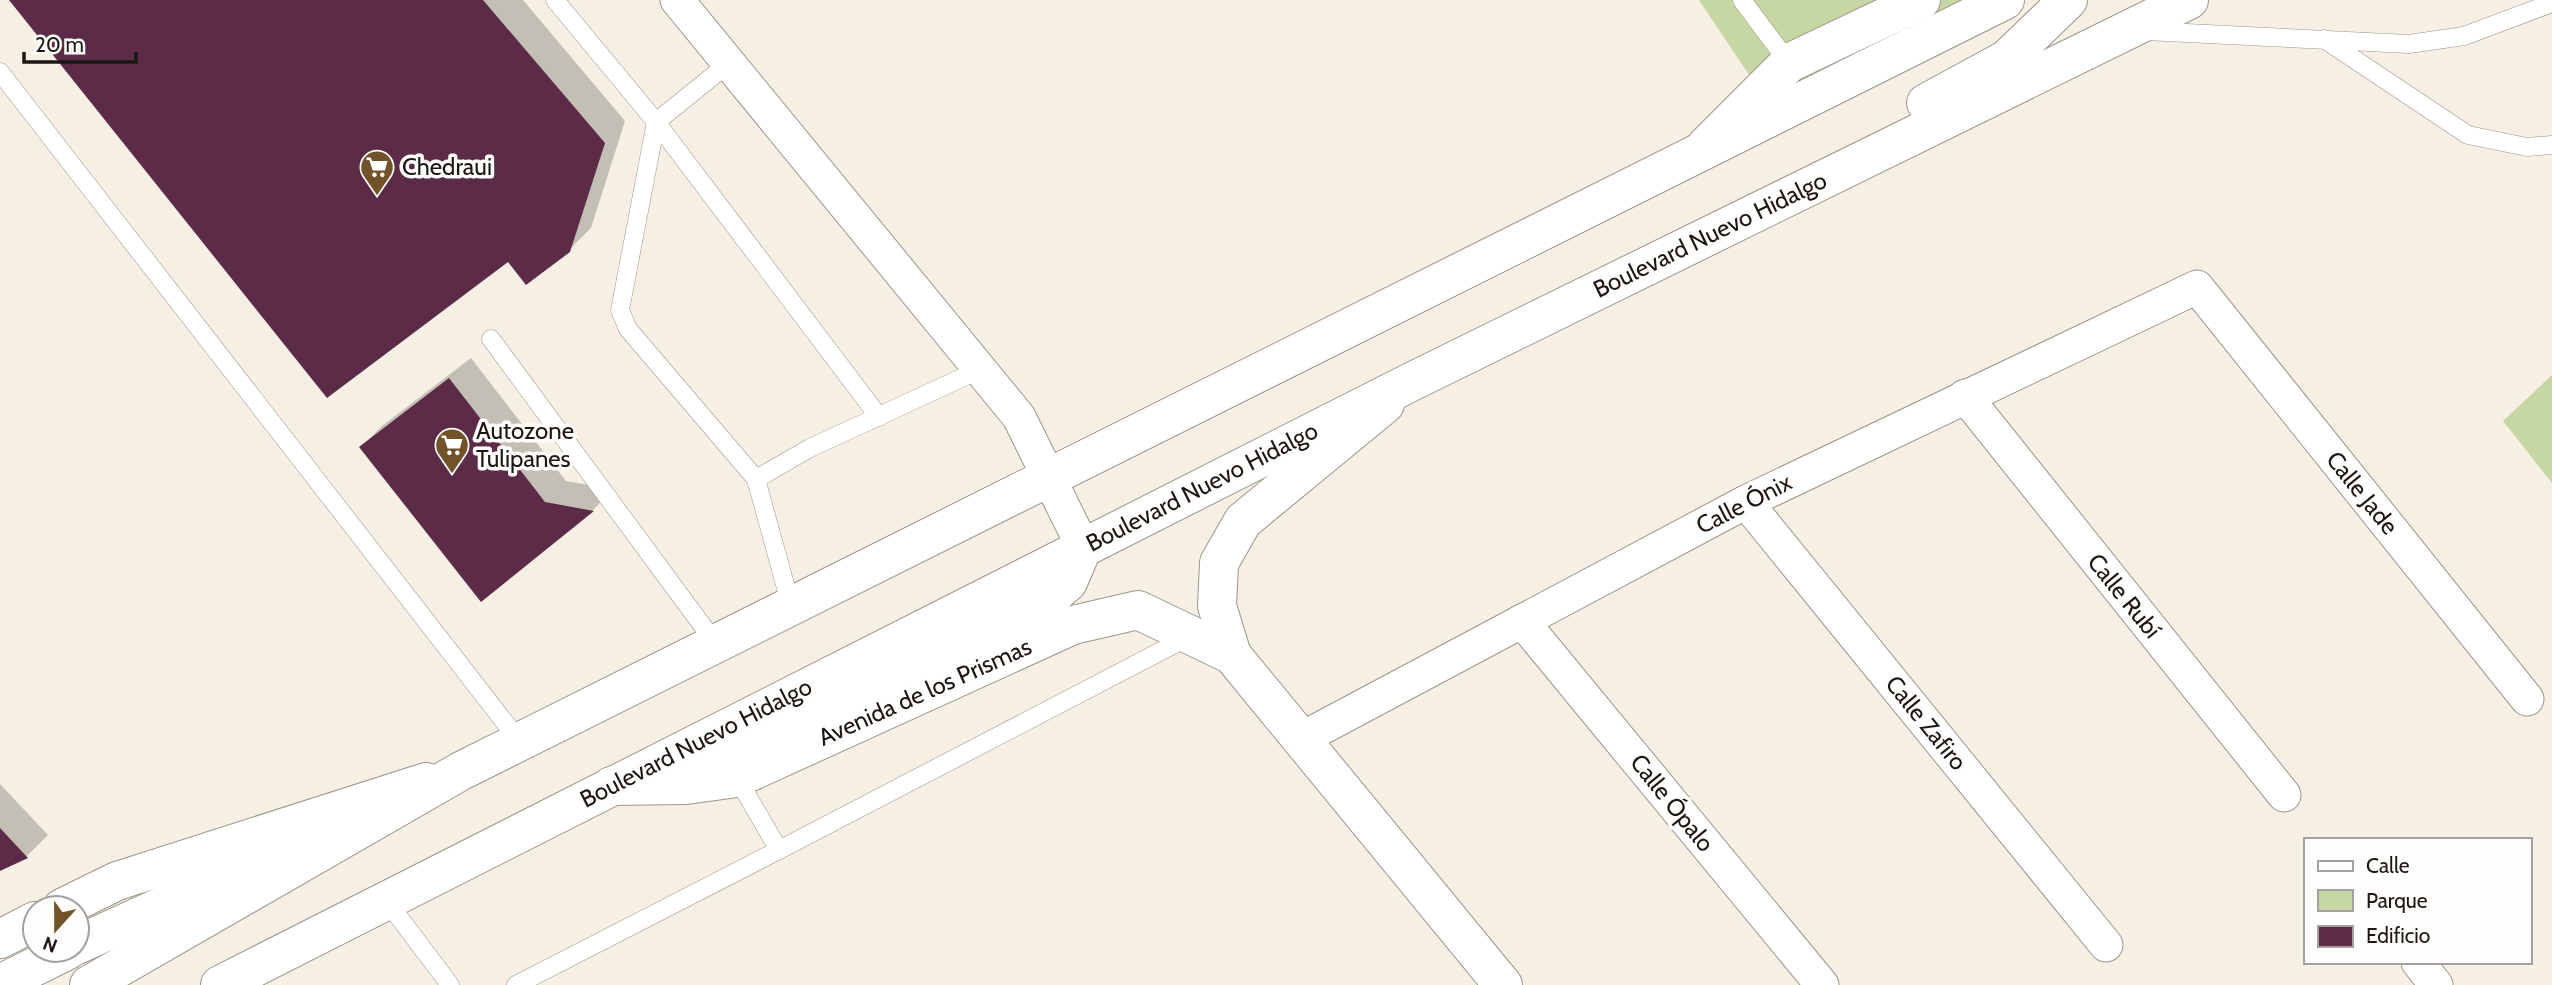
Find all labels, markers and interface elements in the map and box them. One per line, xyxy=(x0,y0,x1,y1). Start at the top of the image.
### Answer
scale bar xyxy=(24,21,136,65)
text: 20 m xyxy=(35,32,84,57)
supermarket icon: Chedraui xyxy=(358,148,396,197)
place label: Chedraui xyxy=(402,152,492,181)
street label: Boulevard Nuevo Hidalgo xyxy=(1588,165,1831,304)
place label: Autozone Tulipanes xyxy=(476,416,574,473)
street label: Boulevard Nuevo Hidalgo xyxy=(1081,416,1322,558)
supermarket icon: Autozone Tulipanes xyxy=(433,426,471,475)
street label: Calle Jade xyxy=(2320,445,2405,540)
street label: Calle Ónix xyxy=(1691,467,1797,540)
street label: Calle Rubí xyxy=(2082,548,2167,644)
street label: Avenida de los Prismas xyxy=(814,631,1036,752)
street label: Calle Zafiro xyxy=(1880,670,1973,776)
street label: Boulevard Nuevo Hidalgo xyxy=(575,672,816,814)
street label: Calle Ópalo xyxy=(1624,748,1721,857)
legend xyxy=(2304,838,2531,964)
text: Calle xyxy=(2366,853,2410,878)
text: Parque xyxy=(2366,888,2428,913)
north arrow xyxy=(21,894,91,964)
text: Edificio xyxy=(2366,923,2430,948)
text: N xyxy=(40,931,60,958)

